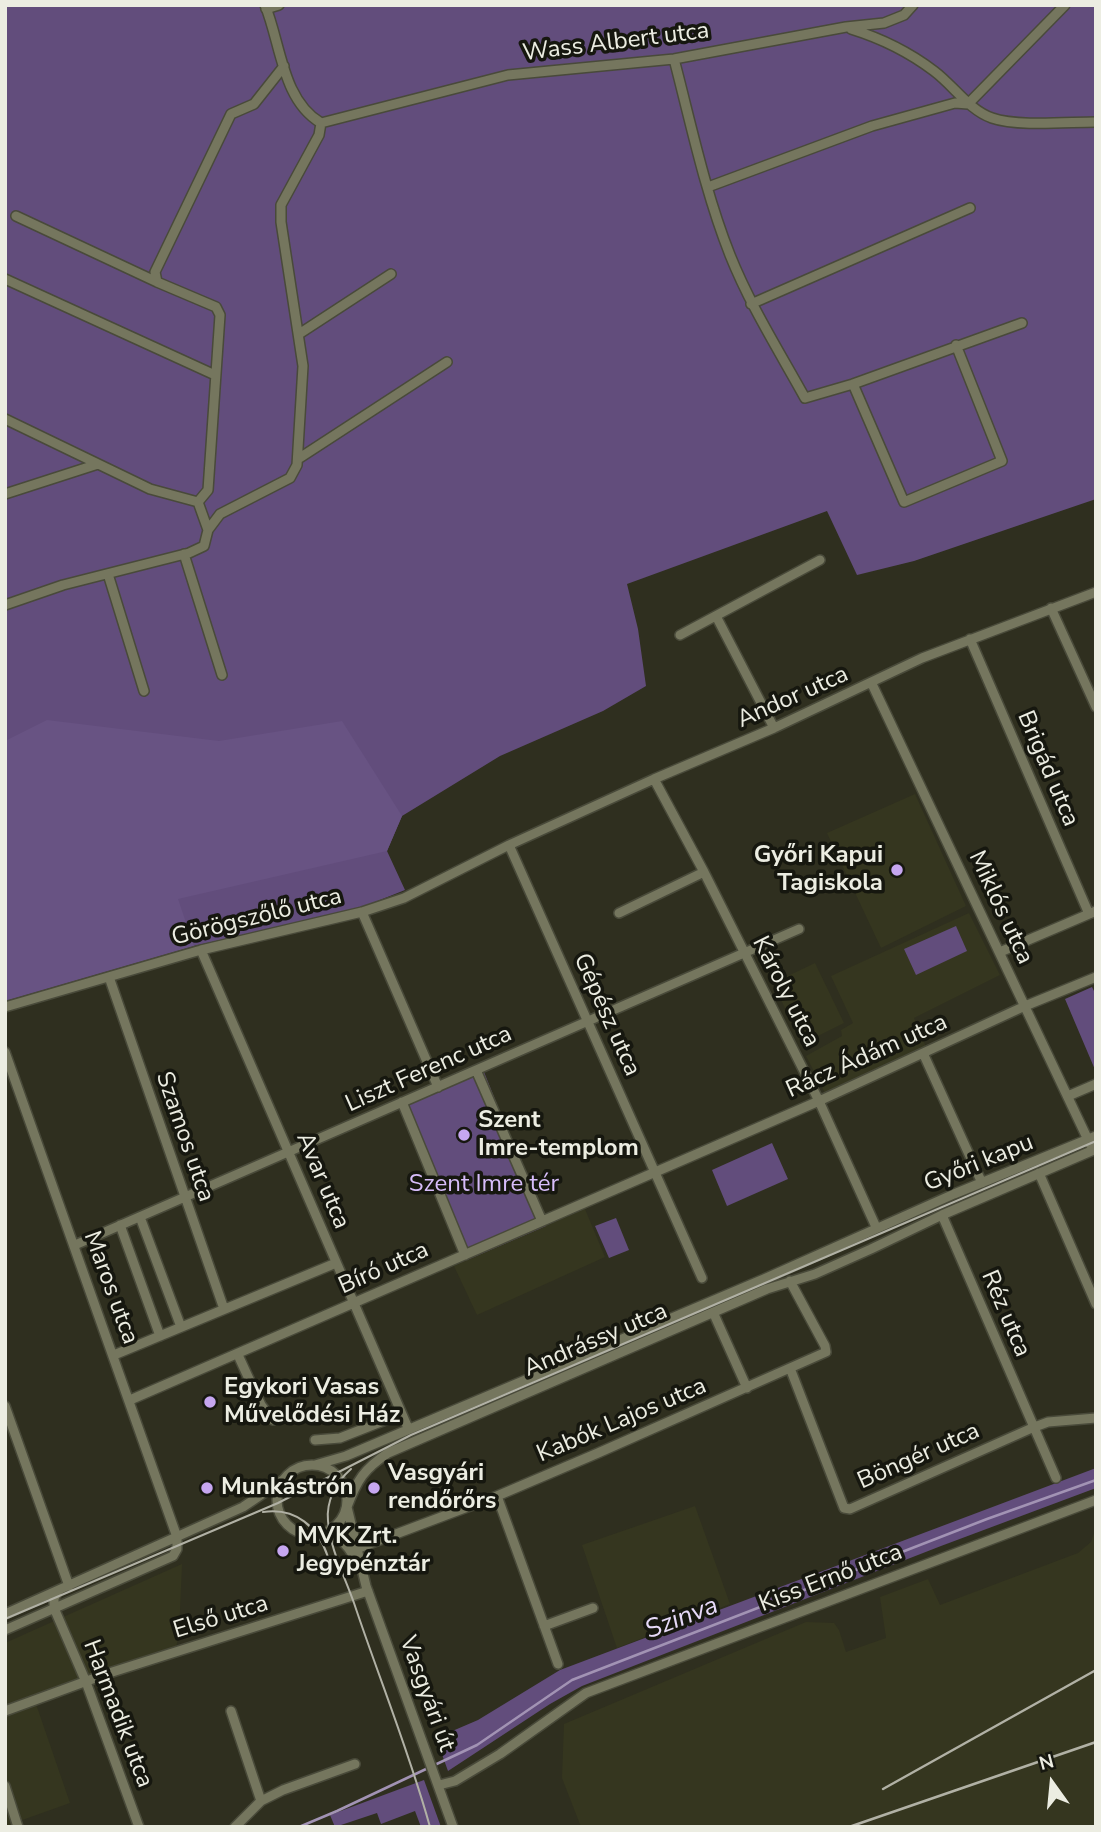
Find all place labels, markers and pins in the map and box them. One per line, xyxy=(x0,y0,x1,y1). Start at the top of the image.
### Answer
place label: Győri Kapui Tagiskola xyxy=(754,842,883,898)
marker: Győri Kapui Tagiskola xyxy=(889,862,905,878)
place label: Szent Imre-templom xyxy=(478,1107,639,1163)
marker: Szent Imre-templom xyxy=(456,1127,472,1143)
place label: Egykori Vasas Művelődési Ház xyxy=(224,1374,400,1430)
marker: Egykori Vasas Művelődési Ház xyxy=(202,1394,218,1410)
place label: Vasgyári rendőrőrs xyxy=(388,1460,497,1516)
place label: Munkástrón xyxy=(221,1474,354,1502)
marker: Munkástrón xyxy=(199,1480,215,1496)
marker: Vasgyári rendőrőrs xyxy=(366,1480,382,1496)
place label: MVK Zrt. Jegypénztár xyxy=(297,1523,430,1579)
marker: MVK Zrt. Jegypénztár xyxy=(275,1543,291,1559)

